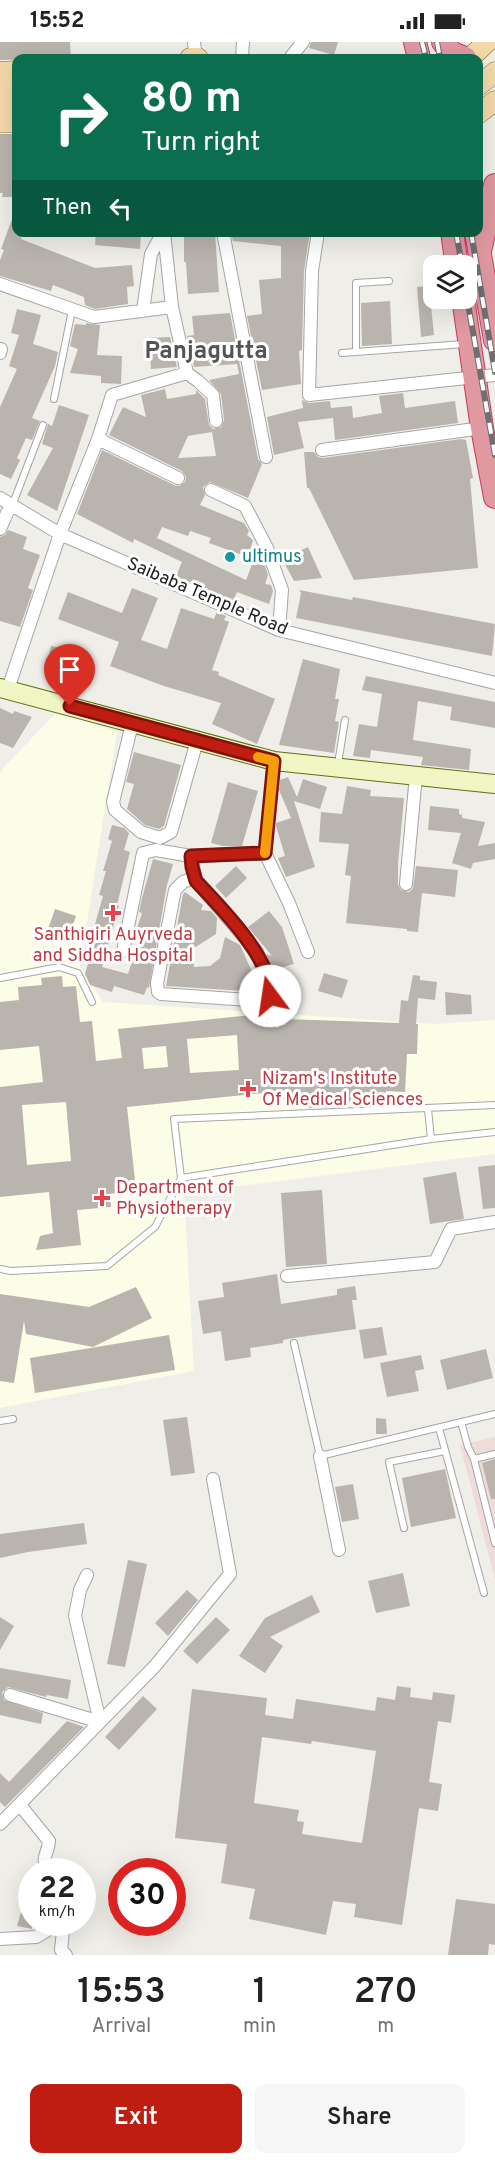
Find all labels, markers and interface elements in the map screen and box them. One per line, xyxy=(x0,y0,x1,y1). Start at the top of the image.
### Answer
text: 15:52 xyxy=(30,8,85,35)
text: 80 m xyxy=(141,74,242,127)
icon: right xyxy=(42,78,120,156)
text: Turn right xyxy=(141,126,260,160)
icon: left xyxy=(104,192,137,225)
text: Then xyxy=(42,195,92,222)
map controls xyxy=(423,255,477,309)
button: layers xyxy=(423,255,477,309)
district label: Panjagutta xyxy=(144,337,268,367)
place label: ultimus xyxy=(242,546,302,569)
marker: ultimus xyxy=(223,550,237,564)
street label: Saibaba Temple Road xyxy=(123,553,291,641)
pin xyxy=(44,644,95,706)
icon: arrive xyxy=(53,653,86,686)
marker: Santhigiri Auyrveda and Siddha Hospital xyxy=(104,904,122,922)
place label: Santhigiri Auyrveda and Siddha Hospital xyxy=(33,924,193,968)
position arrow xyxy=(238,964,302,1028)
place label: Nizam's Institute Of Medical Sciences xyxy=(262,1068,423,1112)
marker: Nizam's Institute Of Medical Sciences xyxy=(239,1080,257,1098)
place label: Department of Physiotherapy xyxy=(116,1177,234,1221)
marker: Department of Physiotherapy xyxy=(93,1189,111,1207)
speed limit sign: 30 xyxy=(108,1858,186,1936)
text: 22 xyxy=(39,1871,75,1908)
text: km/h xyxy=(39,1903,75,1922)
text: 15:53 xyxy=(77,1970,166,2016)
text: 1 xyxy=(253,1970,267,2016)
text: 270 xyxy=(354,1970,418,2016)
text: Arrival xyxy=(92,2014,151,2040)
text: min xyxy=(243,2014,276,2040)
text: m xyxy=(377,2014,394,2040)
button: Exit xyxy=(30,2084,242,2153)
button: Share xyxy=(254,2084,465,2153)

